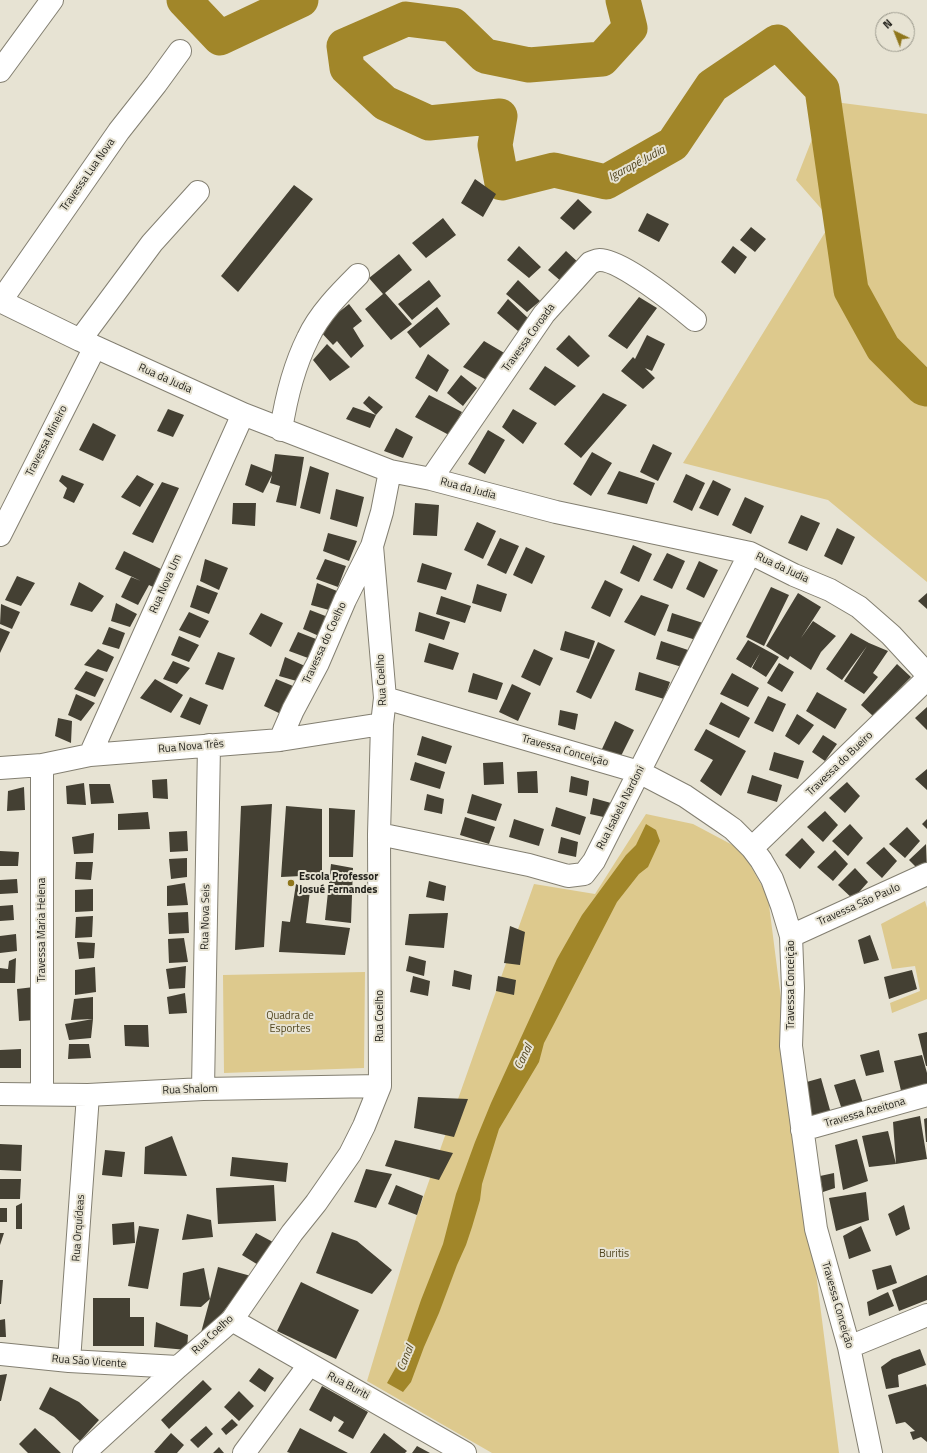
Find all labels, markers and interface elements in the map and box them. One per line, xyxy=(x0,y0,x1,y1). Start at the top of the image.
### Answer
north arrow xyxy=(875,12,915,52)
text: N xyxy=(879,16,896,32)
street label: Travessa Lua Nova xyxy=(58,136,118,214)
water label: Igarapé Judia xyxy=(606,143,668,185)
street label: Travessa Coroada xyxy=(500,301,558,375)
street label: Rua da Judia xyxy=(136,361,194,397)
street label: Travessa Mineiro xyxy=(23,403,71,479)
street label: Rua da Judia xyxy=(439,475,497,503)
street label: Rua da Judia xyxy=(753,550,811,586)
street label: Rua Nova Um xyxy=(147,553,185,615)
street label: Travessa do Coelho xyxy=(300,600,350,686)
street label: Rua Coelho xyxy=(374,654,390,706)
street label: Travessa do Bueiro xyxy=(804,729,876,799)
street label: Travessa Conceição xyxy=(520,732,610,770)
street label: Rua Nova Três xyxy=(158,738,224,756)
street label: Rua Isabela Nardoni xyxy=(594,764,648,852)
place label: Escola Professor Josué Fernandes xyxy=(299,870,378,896)
street label: Travessa Maria Helena xyxy=(35,878,49,982)
marker: Escola Professor Josué Fernandes xyxy=(286,878,296,888)
street label: Travessa São Paulo xyxy=(816,881,902,929)
street label: Rua Nova Seis xyxy=(199,884,213,950)
street label: Travessa Conceição xyxy=(784,940,798,1030)
street label: Rua Coelho xyxy=(373,990,387,1042)
park label: Quadra de Esportes xyxy=(266,1009,314,1035)
water label: Canal xyxy=(512,1042,536,1072)
street label: Rua Shalom xyxy=(162,1082,218,1098)
street label: Travessa Azeitona xyxy=(823,1095,907,1131)
street label: Rua Orquídeas xyxy=(70,1194,88,1262)
park label: Buritis xyxy=(599,1247,629,1261)
street label: Travessa Conceição xyxy=(818,1260,856,1350)
street label: Rua Coelho xyxy=(189,1312,237,1358)
water label: Canal xyxy=(394,1343,418,1373)
street label: Rua São Vicente xyxy=(51,1353,127,1371)
street label: Rua Buriti xyxy=(325,1369,371,1403)

